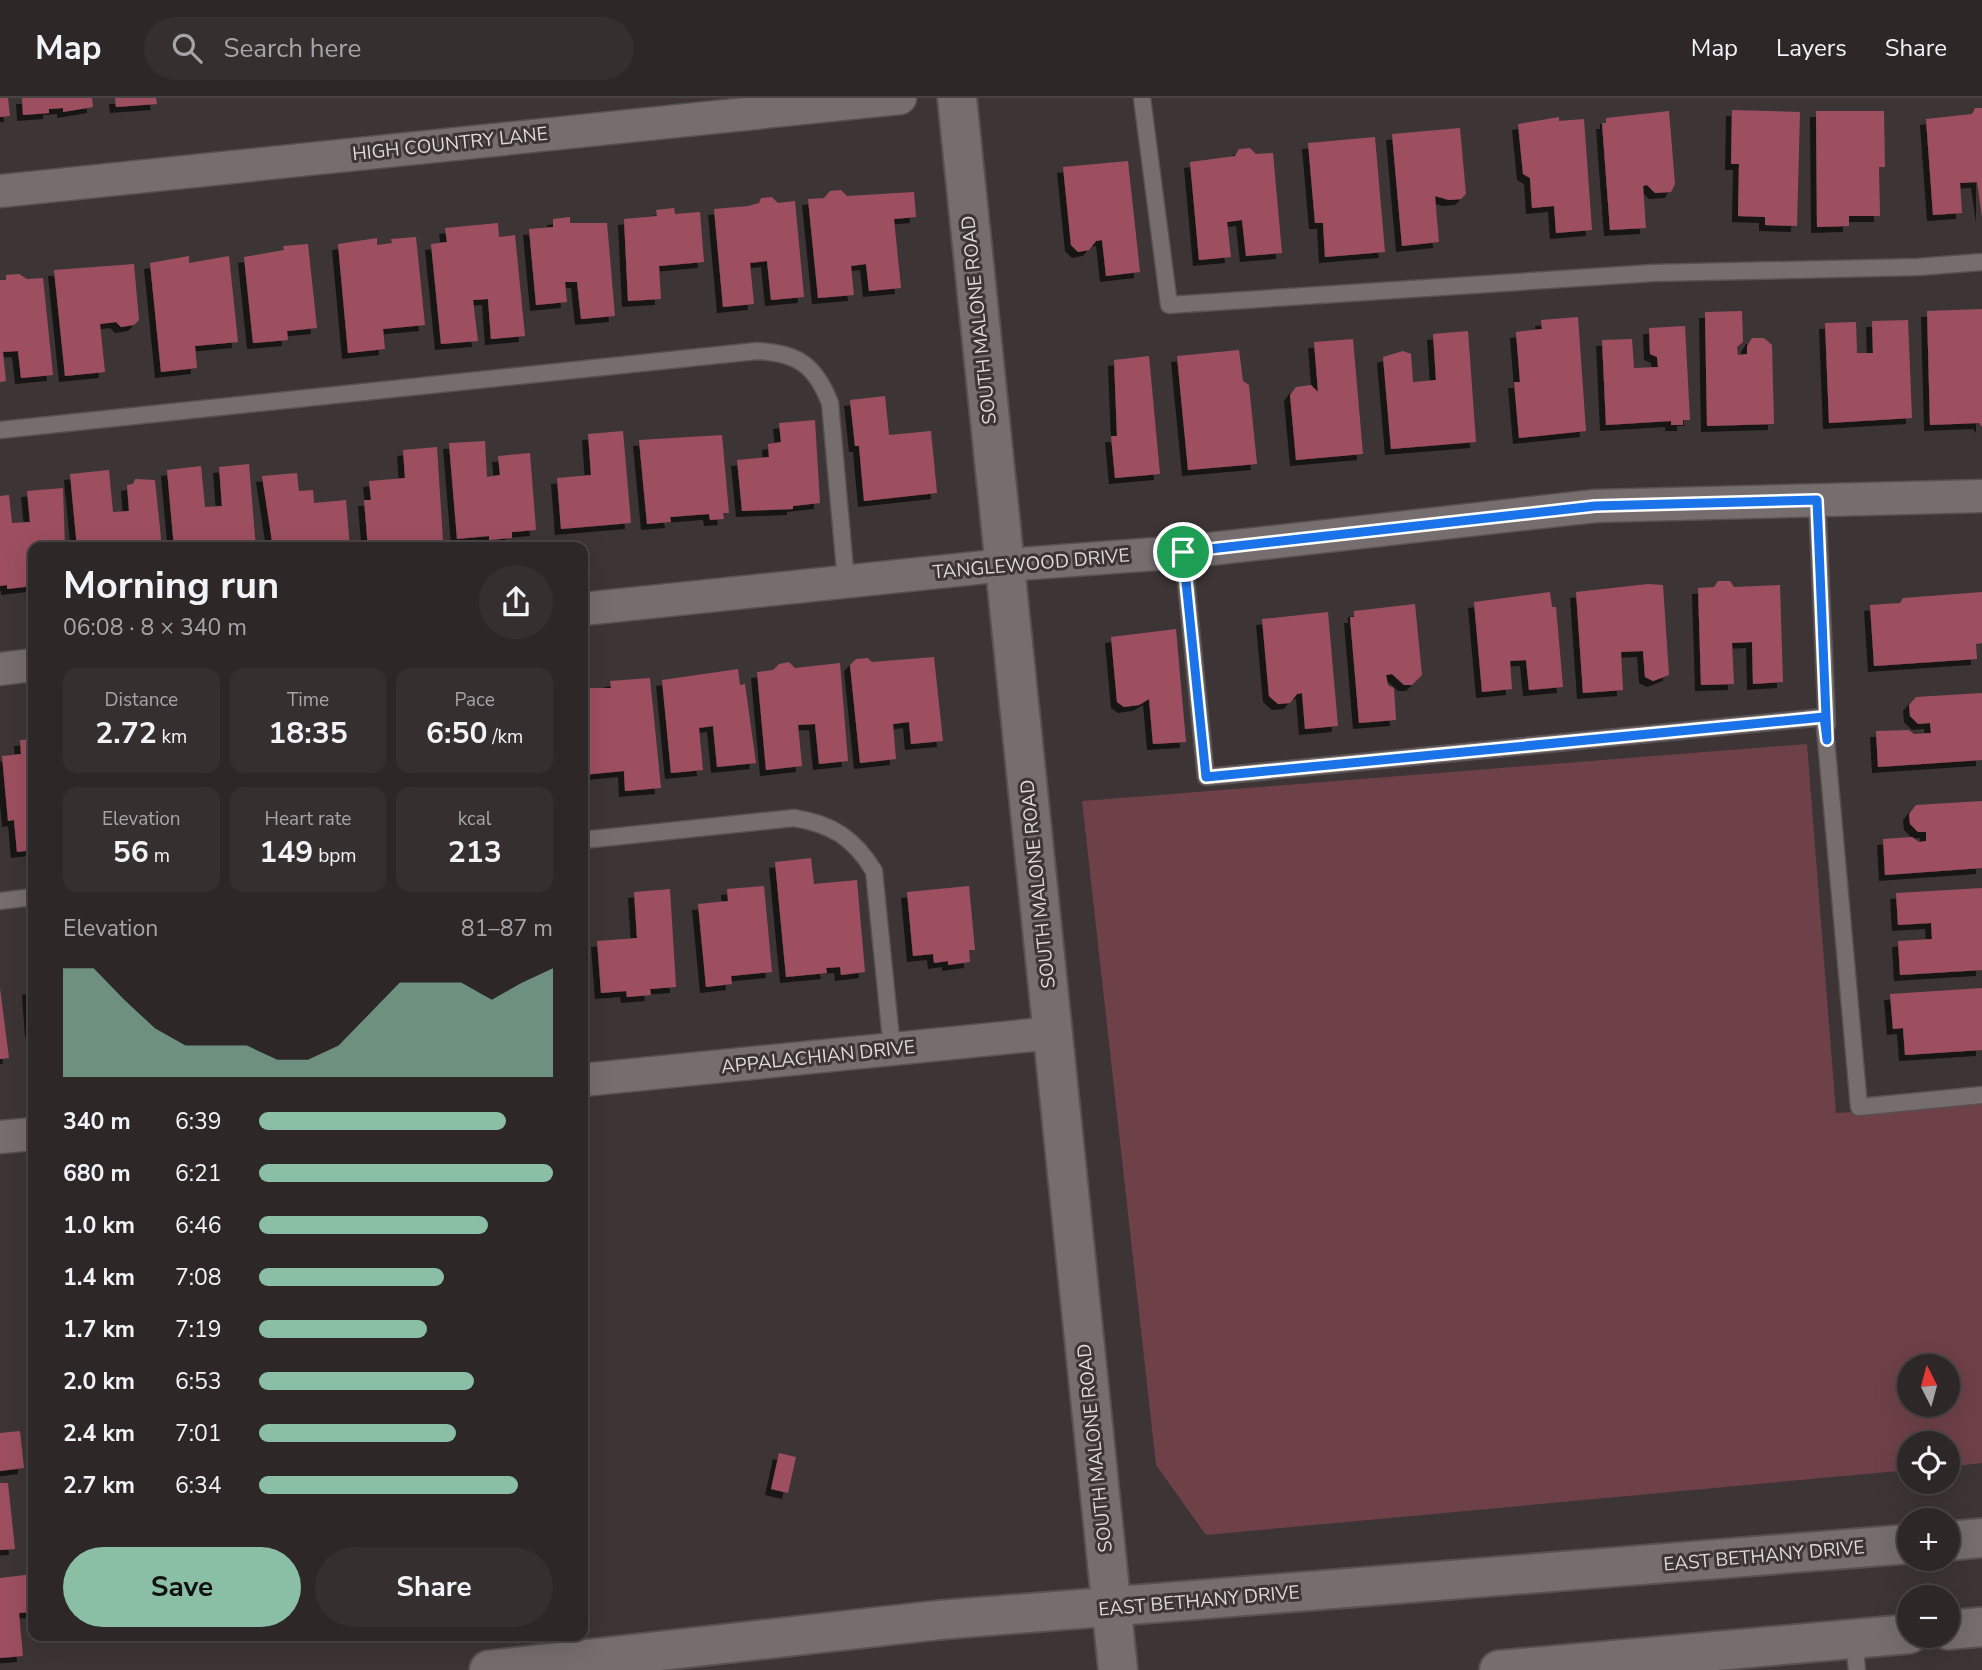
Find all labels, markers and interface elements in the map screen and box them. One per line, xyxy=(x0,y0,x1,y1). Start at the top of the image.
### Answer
search box xyxy=(144,17,634,80)
text: Map xyxy=(35,26,102,71)
icon: search xyxy=(168,29,206,67)
text: Search here xyxy=(224,31,361,66)
text: Map xyxy=(1691,32,1738,64)
text: Layers xyxy=(1776,32,1847,64)
text: Share xyxy=(1885,32,1947,64)
street label: HIGH COUNTRY LANE xyxy=(351,121,549,167)
street label: SOUTH MALONE ROAD xyxy=(955,214,1003,426)
pin xyxy=(1153,522,1213,582)
icon: arrive xyxy=(1164,533,1202,571)
street label: TANGLEWOOD DRIVE xyxy=(931,542,1131,586)
text: Morning run xyxy=(63,560,279,611)
button: share xyxy=(479,565,553,639)
text: 06:08 · 8 × 340 m xyxy=(63,612,247,643)
text: Distance xyxy=(104,687,178,713)
text: Time xyxy=(287,687,329,713)
text: Pace xyxy=(454,687,495,713)
text: 2.72 xyxy=(95,713,157,754)
text: 18:35 xyxy=(268,713,348,754)
text: 6:50 xyxy=(426,713,487,754)
text: km xyxy=(157,724,187,750)
text: /km xyxy=(487,724,523,750)
street label: SOUTH MALONE ROAD xyxy=(1014,778,1062,990)
text: Elevation xyxy=(102,806,181,832)
text: Heart rate xyxy=(265,806,351,832)
text: kcal xyxy=(458,806,492,832)
text: 56 xyxy=(113,832,149,873)
text: 149 xyxy=(259,832,313,873)
text: 213 xyxy=(448,832,502,873)
text: m xyxy=(149,843,170,869)
text: bpm xyxy=(313,843,357,869)
text: Elevation xyxy=(63,913,158,944)
text: 81–87 m xyxy=(461,913,553,944)
street label: APPALACHIAN DRIVE xyxy=(720,1034,916,1080)
text: 340 m xyxy=(63,1106,131,1137)
text: 6:39 xyxy=(175,1106,222,1137)
text: 680 m xyxy=(63,1158,131,1189)
text: 6:21 xyxy=(175,1158,222,1189)
text: 1.0 km xyxy=(63,1210,135,1241)
text: 6:46 xyxy=(175,1210,222,1241)
text: 1.4 km xyxy=(63,1262,135,1293)
text: 7:08 xyxy=(175,1262,222,1293)
text: 1.7 km xyxy=(63,1314,135,1345)
text: 7:19 xyxy=(175,1314,222,1345)
street label: SOUTH MALONE ROAD xyxy=(1071,1342,1119,1554)
north arrow xyxy=(1897,1354,1960,1418)
map controls xyxy=(1897,1354,1960,1648)
text: 2.0 km xyxy=(63,1366,135,1397)
text: 6:53 xyxy=(175,1366,222,1397)
text: 2.4 km xyxy=(63,1418,135,1449)
text: 7:01 xyxy=(175,1418,222,1449)
button: locate xyxy=(1897,1431,1960,1494)
text: 2.7 km xyxy=(63,1470,135,1501)
text: 6:34 xyxy=(175,1470,222,1501)
button: + xyxy=(1897,1508,1960,1571)
street label: EAST BETHANY DRIVE xyxy=(1662,1534,1866,1578)
button: Save xyxy=(63,1547,301,1627)
button: Share xyxy=(315,1547,553,1627)
street label: EAST BETHANY DRIVE xyxy=(1097,1579,1301,1623)
button: − xyxy=(1897,1585,1960,1648)

